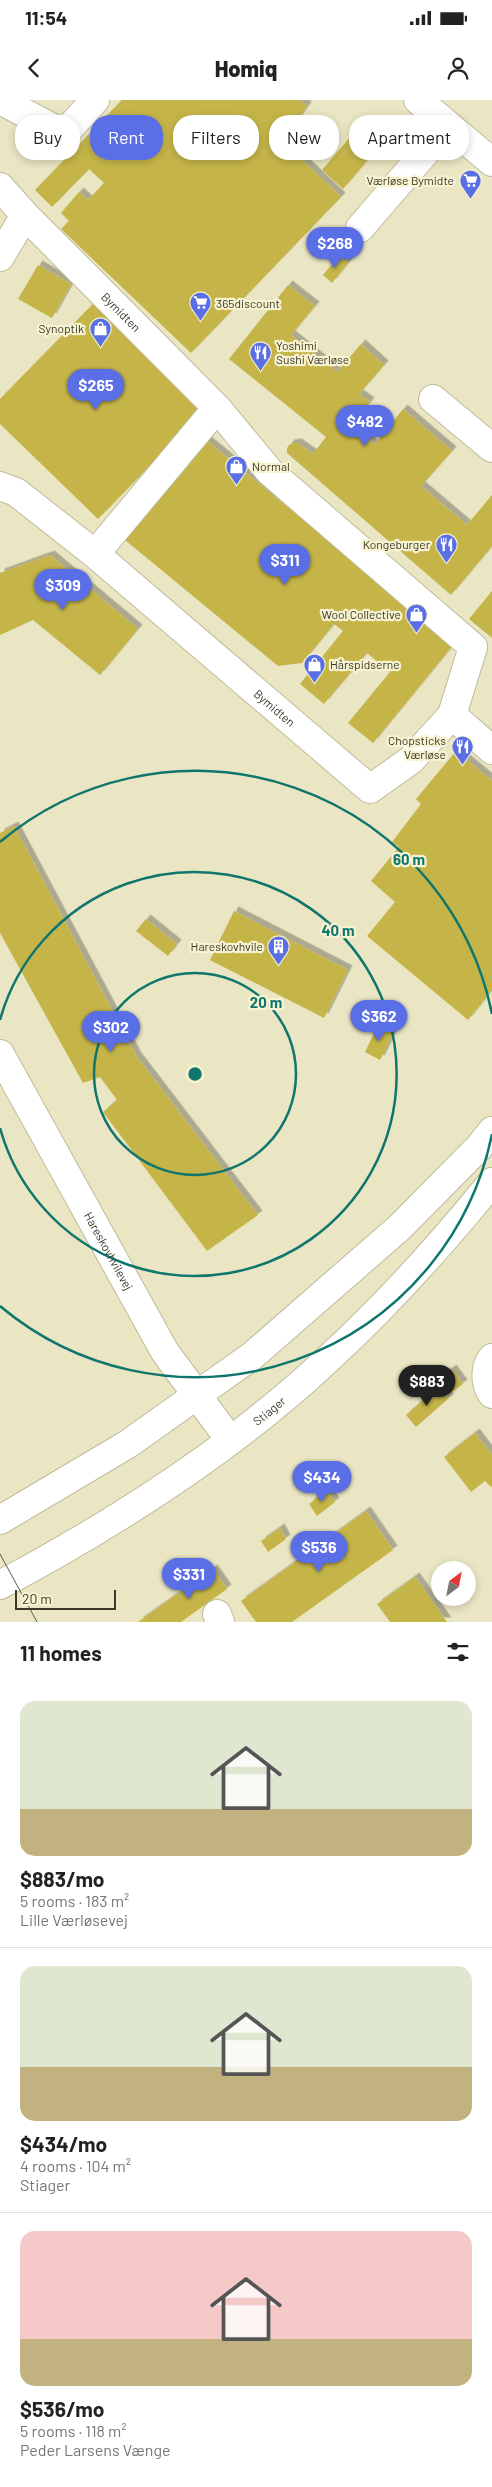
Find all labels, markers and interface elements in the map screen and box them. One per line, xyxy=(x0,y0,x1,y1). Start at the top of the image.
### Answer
text: 11:54 xyxy=(25,6,67,29)
icon: back xyxy=(20,54,48,82)
icon: person xyxy=(444,54,472,82)
text: Homiq xyxy=(215,55,277,81)
chip: Buy xyxy=(15,115,80,160)
chip: Rent xyxy=(90,115,163,160)
chip: Filters xyxy=(173,115,259,160)
chip: New xyxy=(269,115,339,160)
chip: Apartment xyxy=(349,115,469,160)
supermarket icon: Værløse Bymidte xyxy=(458,168,482,199)
place label: Værløse Bymidte xyxy=(366,173,454,187)
pin: $268 xyxy=(305,226,365,269)
text: $268 xyxy=(317,233,353,252)
street label: Bymidten xyxy=(99,289,144,334)
supermarket icon: 365discount xyxy=(188,291,212,322)
place label: 365discount xyxy=(216,296,280,310)
shop icon: Synoptik xyxy=(88,316,112,347)
place label: Synoptik xyxy=(38,321,84,335)
place label: Yoshimi Sushi Værløse xyxy=(276,338,349,366)
restaurant icon: Yoshimi Sushi Værløse xyxy=(248,340,272,371)
pin: $265 xyxy=(66,368,126,411)
text: $265 xyxy=(78,375,114,394)
pin: $482 xyxy=(335,404,395,447)
text: $482 xyxy=(347,411,383,430)
shop icon: Normal xyxy=(224,454,248,485)
place label: Normal xyxy=(252,459,290,473)
restaurant icon: Kongeburger xyxy=(434,532,458,563)
place label: Kongeburger xyxy=(363,537,431,551)
pin: $311 xyxy=(255,544,315,586)
text: $311 xyxy=(270,550,300,569)
pin: $309 xyxy=(33,568,93,611)
text: $309 xyxy=(45,575,81,594)
shop icon: Wool Collective xyxy=(405,602,429,633)
place label: Wool Collective xyxy=(322,607,401,621)
shop icon: Hårspidserne xyxy=(302,652,326,683)
place label: Hårspidserne xyxy=(330,657,400,671)
street label: Bymidten xyxy=(251,686,298,729)
place label: Chopsticks Værløse xyxy=(388,733,446,761)
restaurant icon: Chopsticks Værløse xyxy=(450,735,474,766)
text: 60 m xyxy=(393,850,425,868)
text: 40 m xyxy=(321,921,355,939)
building icon: Hareskovhvile xyxy=(267,934,291,965)
place label: Hareskovhvile xyxy=(191,939,263,953)
text: 20 m xyxy=(250,993,282,1011)
pin: $362 xyxy=(349,1000,409,1042)
text: $362 xyxy=(361,1006,397,1025)
pin: $302 xyxy=(81,1010,141,1053)
text: $302 xyxy=(93,1017,129,1036)
centre of rings xyxy=(186,1065,204,1083)
street label: Hareskovhvilevej xyxy=(82,1209,136,1292)
pin: $883 xyxy=(397,1364,457,1407)
text: $883 xyxy=(409,1371,445,1390)
street label: Stiager xyxy=(250,1393,288,1428)
pin: $434 xyxy=(292,1460,352,1503)
text: $434 xyxy=(303,1467,341,1486)
pin: $536 xyxy=(289,1530,349,1573)
text: $536 xyxy=(301,1537,337,1556)
pin: $331 xyxy=(159,1558,219,1600)
north arrow xyxy=(431,1561,476,1606)
map controls xyxy=(431,1561,476,1606)
text: $331 xyxy=(173,1564,205,1583)
scale bar xyxy=(15,1587,116,1610)
text: 20 m xyxy=(22,1590,52,1607)
icon: filters xyxy=(444,1638,472,1666)
text: 11 homes xyxy=(20,1640,102,1665)
icon: home xyxy=(201,1733,291,1823)
text: $883/mo xyxy=(20,1866,105,1891)
text: 5 rooms · 183 m² xyxy=(20,1891,129,1910)
text: Lille Værløsevej xyxy=(20,1910,128,1929)
icon: home xyxy=(201,1999,291,2089)
text: $434/mo xyxy=(20,2131,107,2156)
text: 4 rooms · 104 m² xyxy=(20,2156,131,2175)
text: Stiager xyxy=(20,2175,70,2194)
icon: home xyxy=(201,2264,291,2354)
text: $536/mo xyxy=(20,2396,104,2421)
text: 5 rooms · 118 m² xyxy=(20,2421,127,2440)
text: Peder Larsens Vænge xyxy=(20,2440,170,2459)

